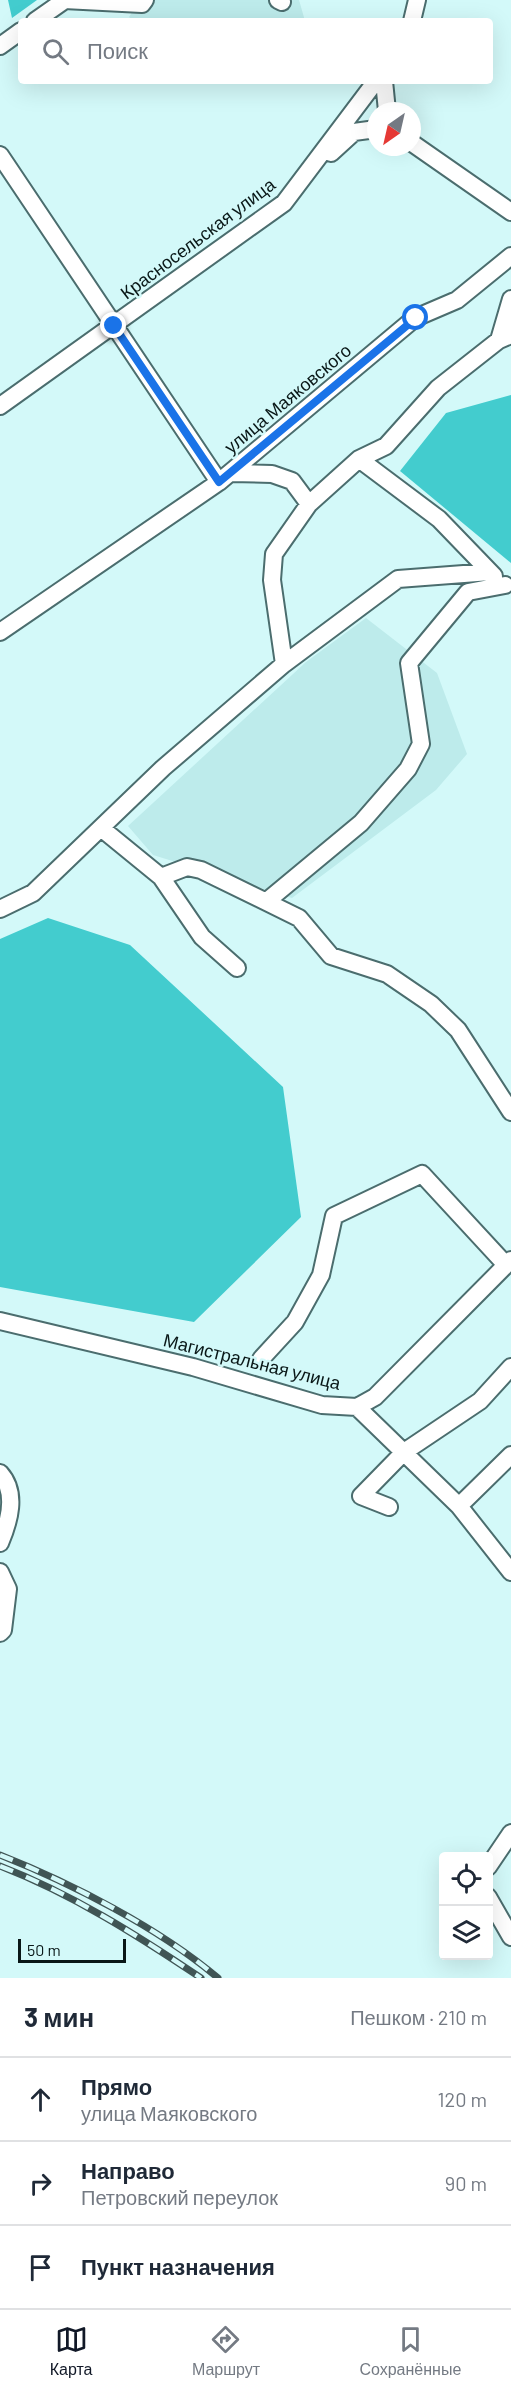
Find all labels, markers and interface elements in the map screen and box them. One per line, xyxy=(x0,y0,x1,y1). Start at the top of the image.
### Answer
search box xyxy=(18,18,493,84)
icon: search xyxy=(39,35,72,68)
text: Поиск xyxy=(87,37,148,63)
north arrow xyxy=(367,102,421,156)
street label: Красносельская улица xyxy=(116,172,280,304)
route start xyxy=(402,304,428,330)
route end xyxy=(100,312,126,338)
street label: улица Маяковского xyxy=(219,339,355,458)
street label: Магистральная улица xyxy=(161,1328,344,1394)
map controls xyxy=(439,1852,493,1960)
button: locate xyxy=(439,1852,493,1906)
button: layers xyxy=(439,1906,493,1960)
scale bar xyxy=(18,1936,126,1964)
text: 50 m xyxy=(27,1940,61,1959)
text: 3 мин xyxy=(24,2001,94,2032)
text: Пешком · 210 m xyxy=(350,2005,487,2029)
text: Прямо xyxy=(81,2073,152,2099)
icon: ahead xyxy=(24,2083,57,2116)
text: 120 m xyxy=(437,2087,487,2111)
text: улица Маяковского xyxy=(81,2101,257,2125)
text: Направо xyxy=(81,2157,175,2183)
icon: right xyxy=(24,2167,57,2200)
text: 90 m xyxy=(445,2171,487,2195)
text: Петровский переулок xyxy=(81,2185,278,2209)
icon: arrive xyxy=(24,2251,57,2284)
text: Пункт назначения xyxy=(81,2253,275,2279)
tab: Карта xyxy=(50,2323,93,2379)
tab: Маршрут xyxy=(192,2323,260,2379)
tab: Сохранённые xyxy=(359,2323,461,2379)

